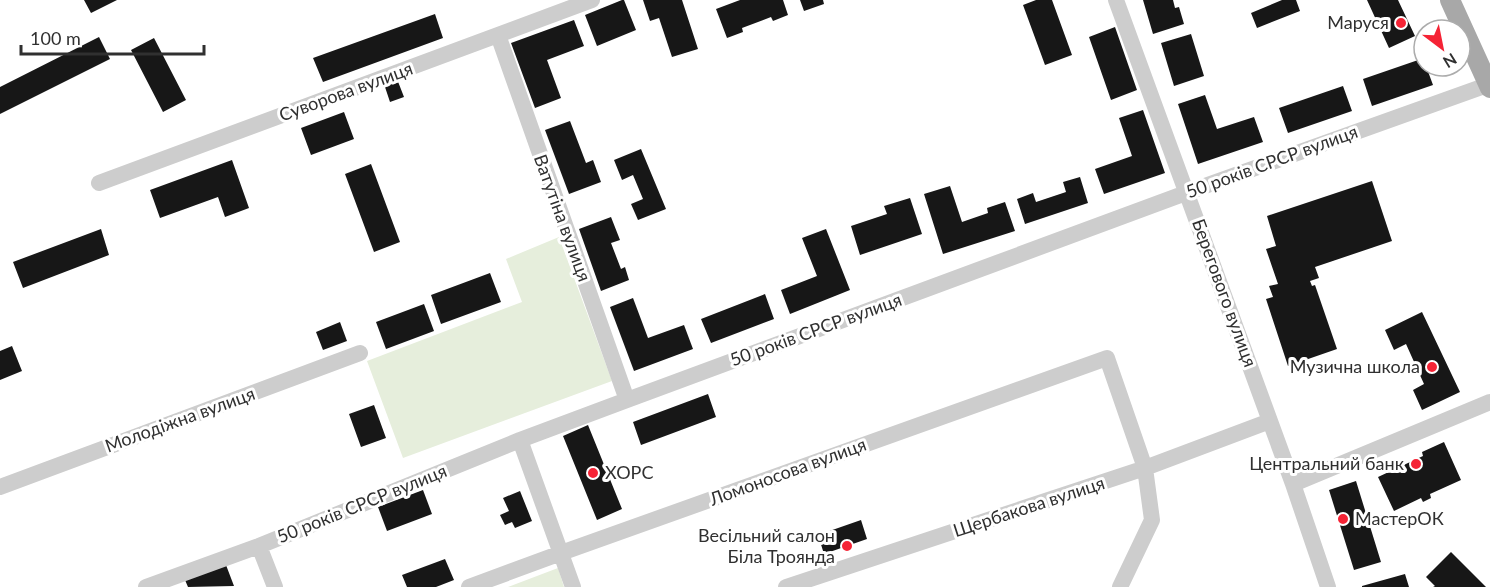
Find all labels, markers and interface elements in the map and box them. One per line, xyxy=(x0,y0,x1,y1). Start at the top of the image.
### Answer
place label: Маруся xyxy=(1327,11,1389,33)
marker: Маруся xyxy=(1394,16,1408,30)
scale bar xyxy=(21,18,204,56)
north arrow xyxy=(1412,18,1472,78)
text: 100 m xyxy=(30,27,81,49)
text: N xyxy=(1440,50,1460,72)
street label: Суворова вулиця xyxy=(276,57,416,125)
street label: 50 років СРСР вулиця xyxy=(1183,120,1360,202)
street label: Ватутіна вулиця xyxy=(530,151,596,284)
street label: Берегового вулиця xyxy=(1188,216,1262,370)
street label: 50 років СРСР вулиця xyxy=(727,288,904,370)
place label: Музична школа xyxy=(1290,355,1420,377)
marker: Музична школа xyxy=(1425,360,1439,374)
street label: Молодіжна вулиця xyxy=(102,382,258,456)
street label: Ломоносова вулиця xyxy=(705,432,869,510)
place label: Центральний банк xyxy=(1249,452,1405,474)
marker: Центральний банк xyxy=(1409,457,1423,471)
street label: 50 років СРСР вулиця xyxy=(274,459,450,547)
place label: ХОРС xyxy=(605,461,653,483)
marker: ХОРС xyxy=(586,466,600,480)
street label: Щербакова вулиця xyxy=(950,471,1107,541)
place label: МастерОК xyxy=(1355,507,1444,529)
marker: МастерОК xyxy=(1336,512,1350,526)
place label: Весільний салон Біла Троянда xyxy=(698,524,835,567)
marker: Весільний салон Біла Троянда xyxy=(840,539,854,553)

